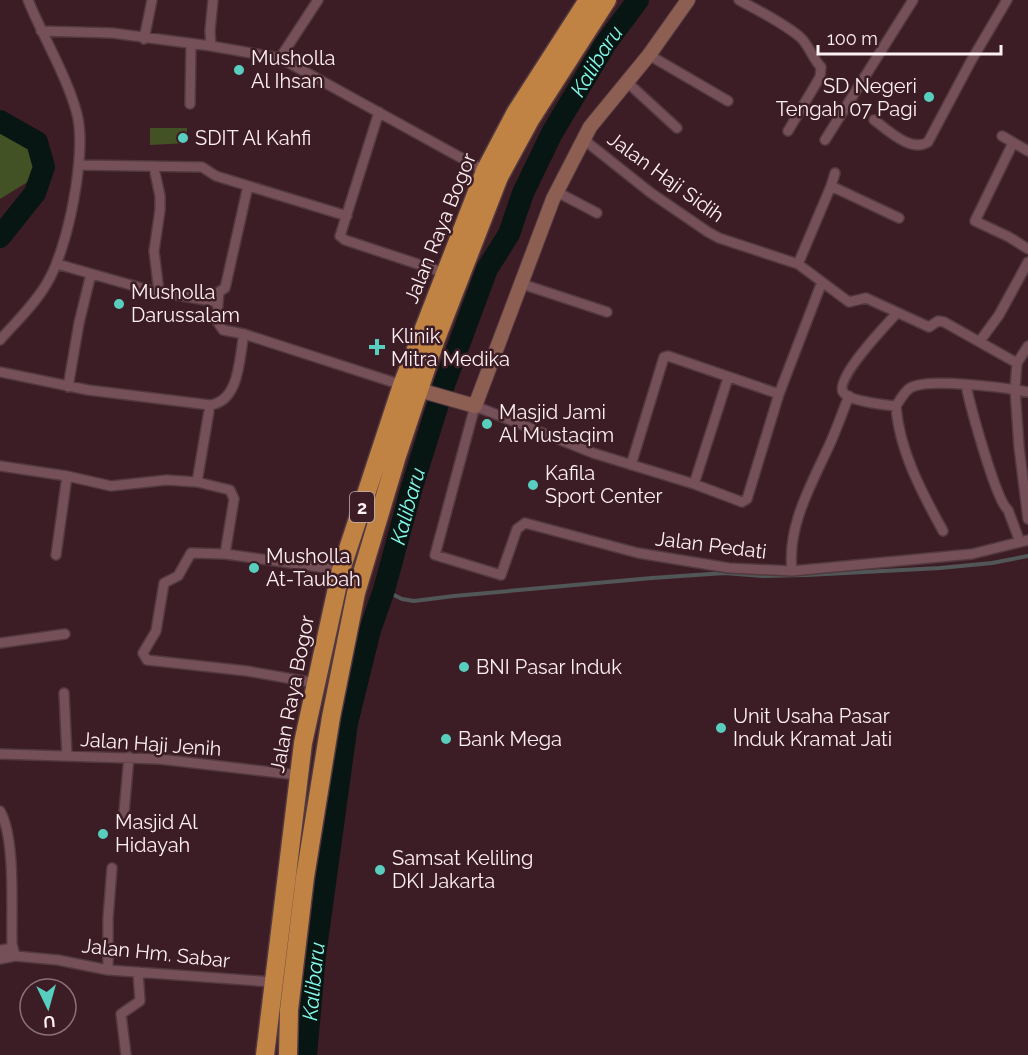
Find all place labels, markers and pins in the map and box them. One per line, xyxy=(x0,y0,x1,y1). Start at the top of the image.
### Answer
place label: Musholla Al Ihsan xyxy=(251,46,335,93)
marker: Musholla Al Ihsan xyxy=(232,63,246,77)
place label: SD Negeri Tengah 07 Pagi xyxy=(776,74,917,121)
marker: SD Negeri Tengah 07 Pagi xyxy=(922,90,936,104)
place label: SDIT Al Kahfi xyxy=(195,126,311,150)
marker: SDIT Al Kahfi xyxy=(176,131,190,145)
place label: Musholla Darussalam xyxy=(131,280,240,327)
marker: Musholla Darussalam xyxy=(112,297,126,311)
place label: Klinik Mitra Medika xyxy=(391,324,510,371)
marker: Klinik Mitra Medika xyxy=(368,338,386,356)
place label: Masjid Jami Al Mustaqim xyxy=(499,400,614,447)
marker: Masjid Jami Al Mustaqim xyxy=(480,417,494,431)
place label: Kafila Sport Center xyxy=(545,461,663,508)
marker: Kafila Sport Center xyxy=(526,478,540,492)
place label: Musholla At-Taubah xyxy=(266,544,361,591)
marker: Musholla At-Taubah xyxy=(247,561,261,575)
place label: BNI Pasar Induk xyxy=(476,655,622,679)
marker: BNI Pasar Induk xyxy=(457,660,471,674)
place label: Unit Usaha Pasar Induk Kramat Jati xyxy=(733,704,892,751)
marker: Unit Usaha Pasar Induk Kramat Jati xyxy=(714,721,728,735)
place label: Bank Mega xyxy=(458,727,562,751)
marker: Bank Mega xyxy=(439,732,453,746)
place label: Masjid Al Hidayah xyxy=(115,810,198,857)
marker: Masjid Al Hidayah xyxy=(96,827,110,841)
place label: Samsat Keliling DKI Jakarta xyxy=(392,846,533,893)
marker: Samsat Keliling DKI Jakarta xyxy=(373,863,387,877)

